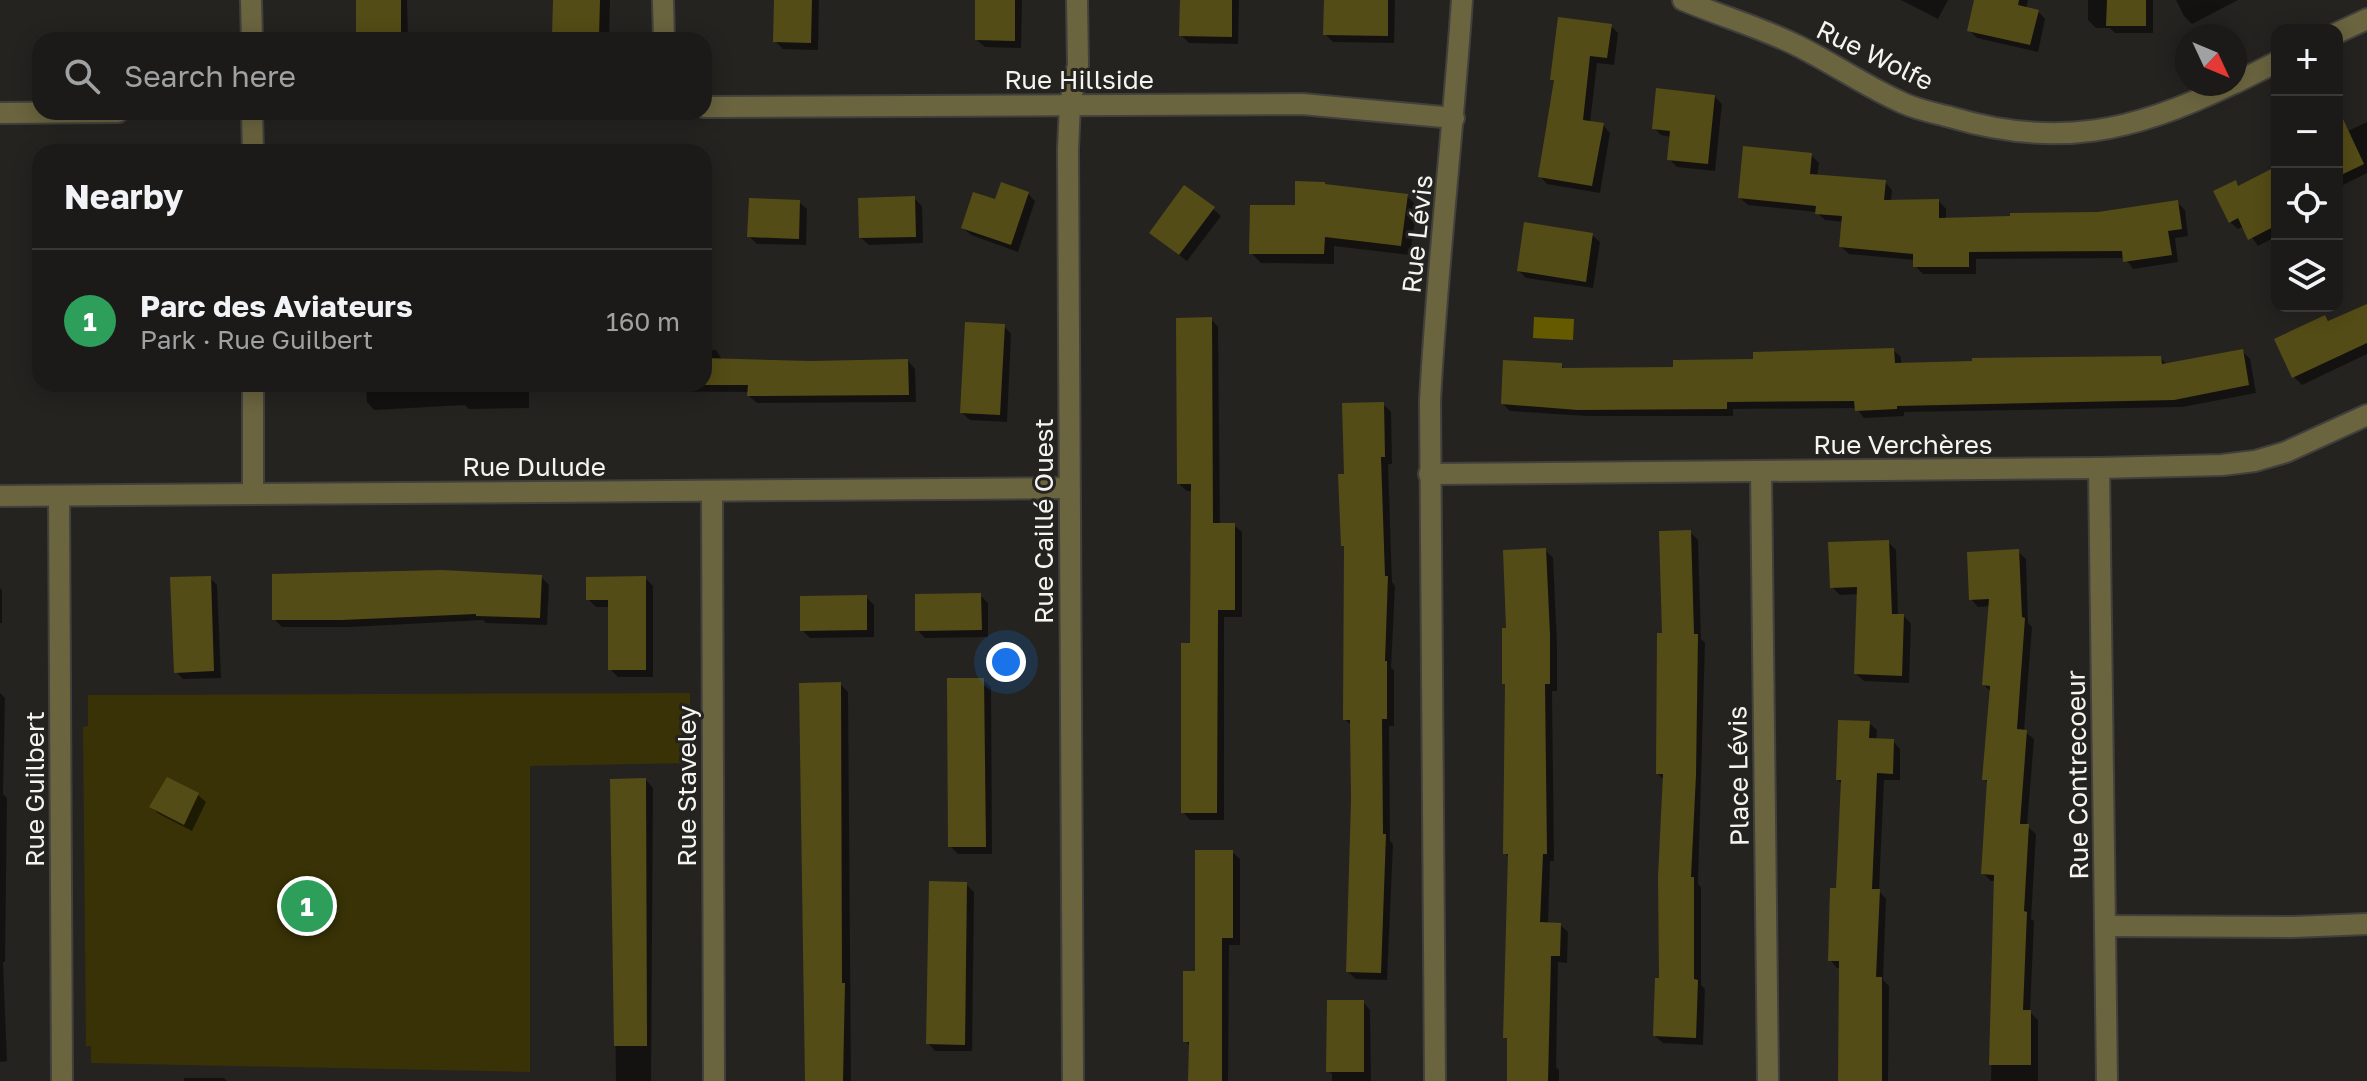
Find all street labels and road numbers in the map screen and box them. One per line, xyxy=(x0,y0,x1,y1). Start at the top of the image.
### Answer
street label: Rue Wolfe xyxy=(1812,13,1938,97)
street label: Rue Hillside xyxy=(1004,64,1154,95)
street label: Rue Lévis xyxy=(1395,173,1439,295)
street label: Rue Caillé Ouest xyxy=(1028,418,1059,624)
street label: Rue Verchères xyxy=(1813,429,1993,460)
street label: Rue Dulude xyxy=(462,451,606,482)
street label: Rue Contrecoeur xyxy=(2060,670,2094,880)
street label: Rue Staveley xyxy=(671,705,702,867)
street label: Place Lévis xyxy=(1721,706,1755,846)
street label: Rue Guilbert xyxy=(19,711,50,867)

